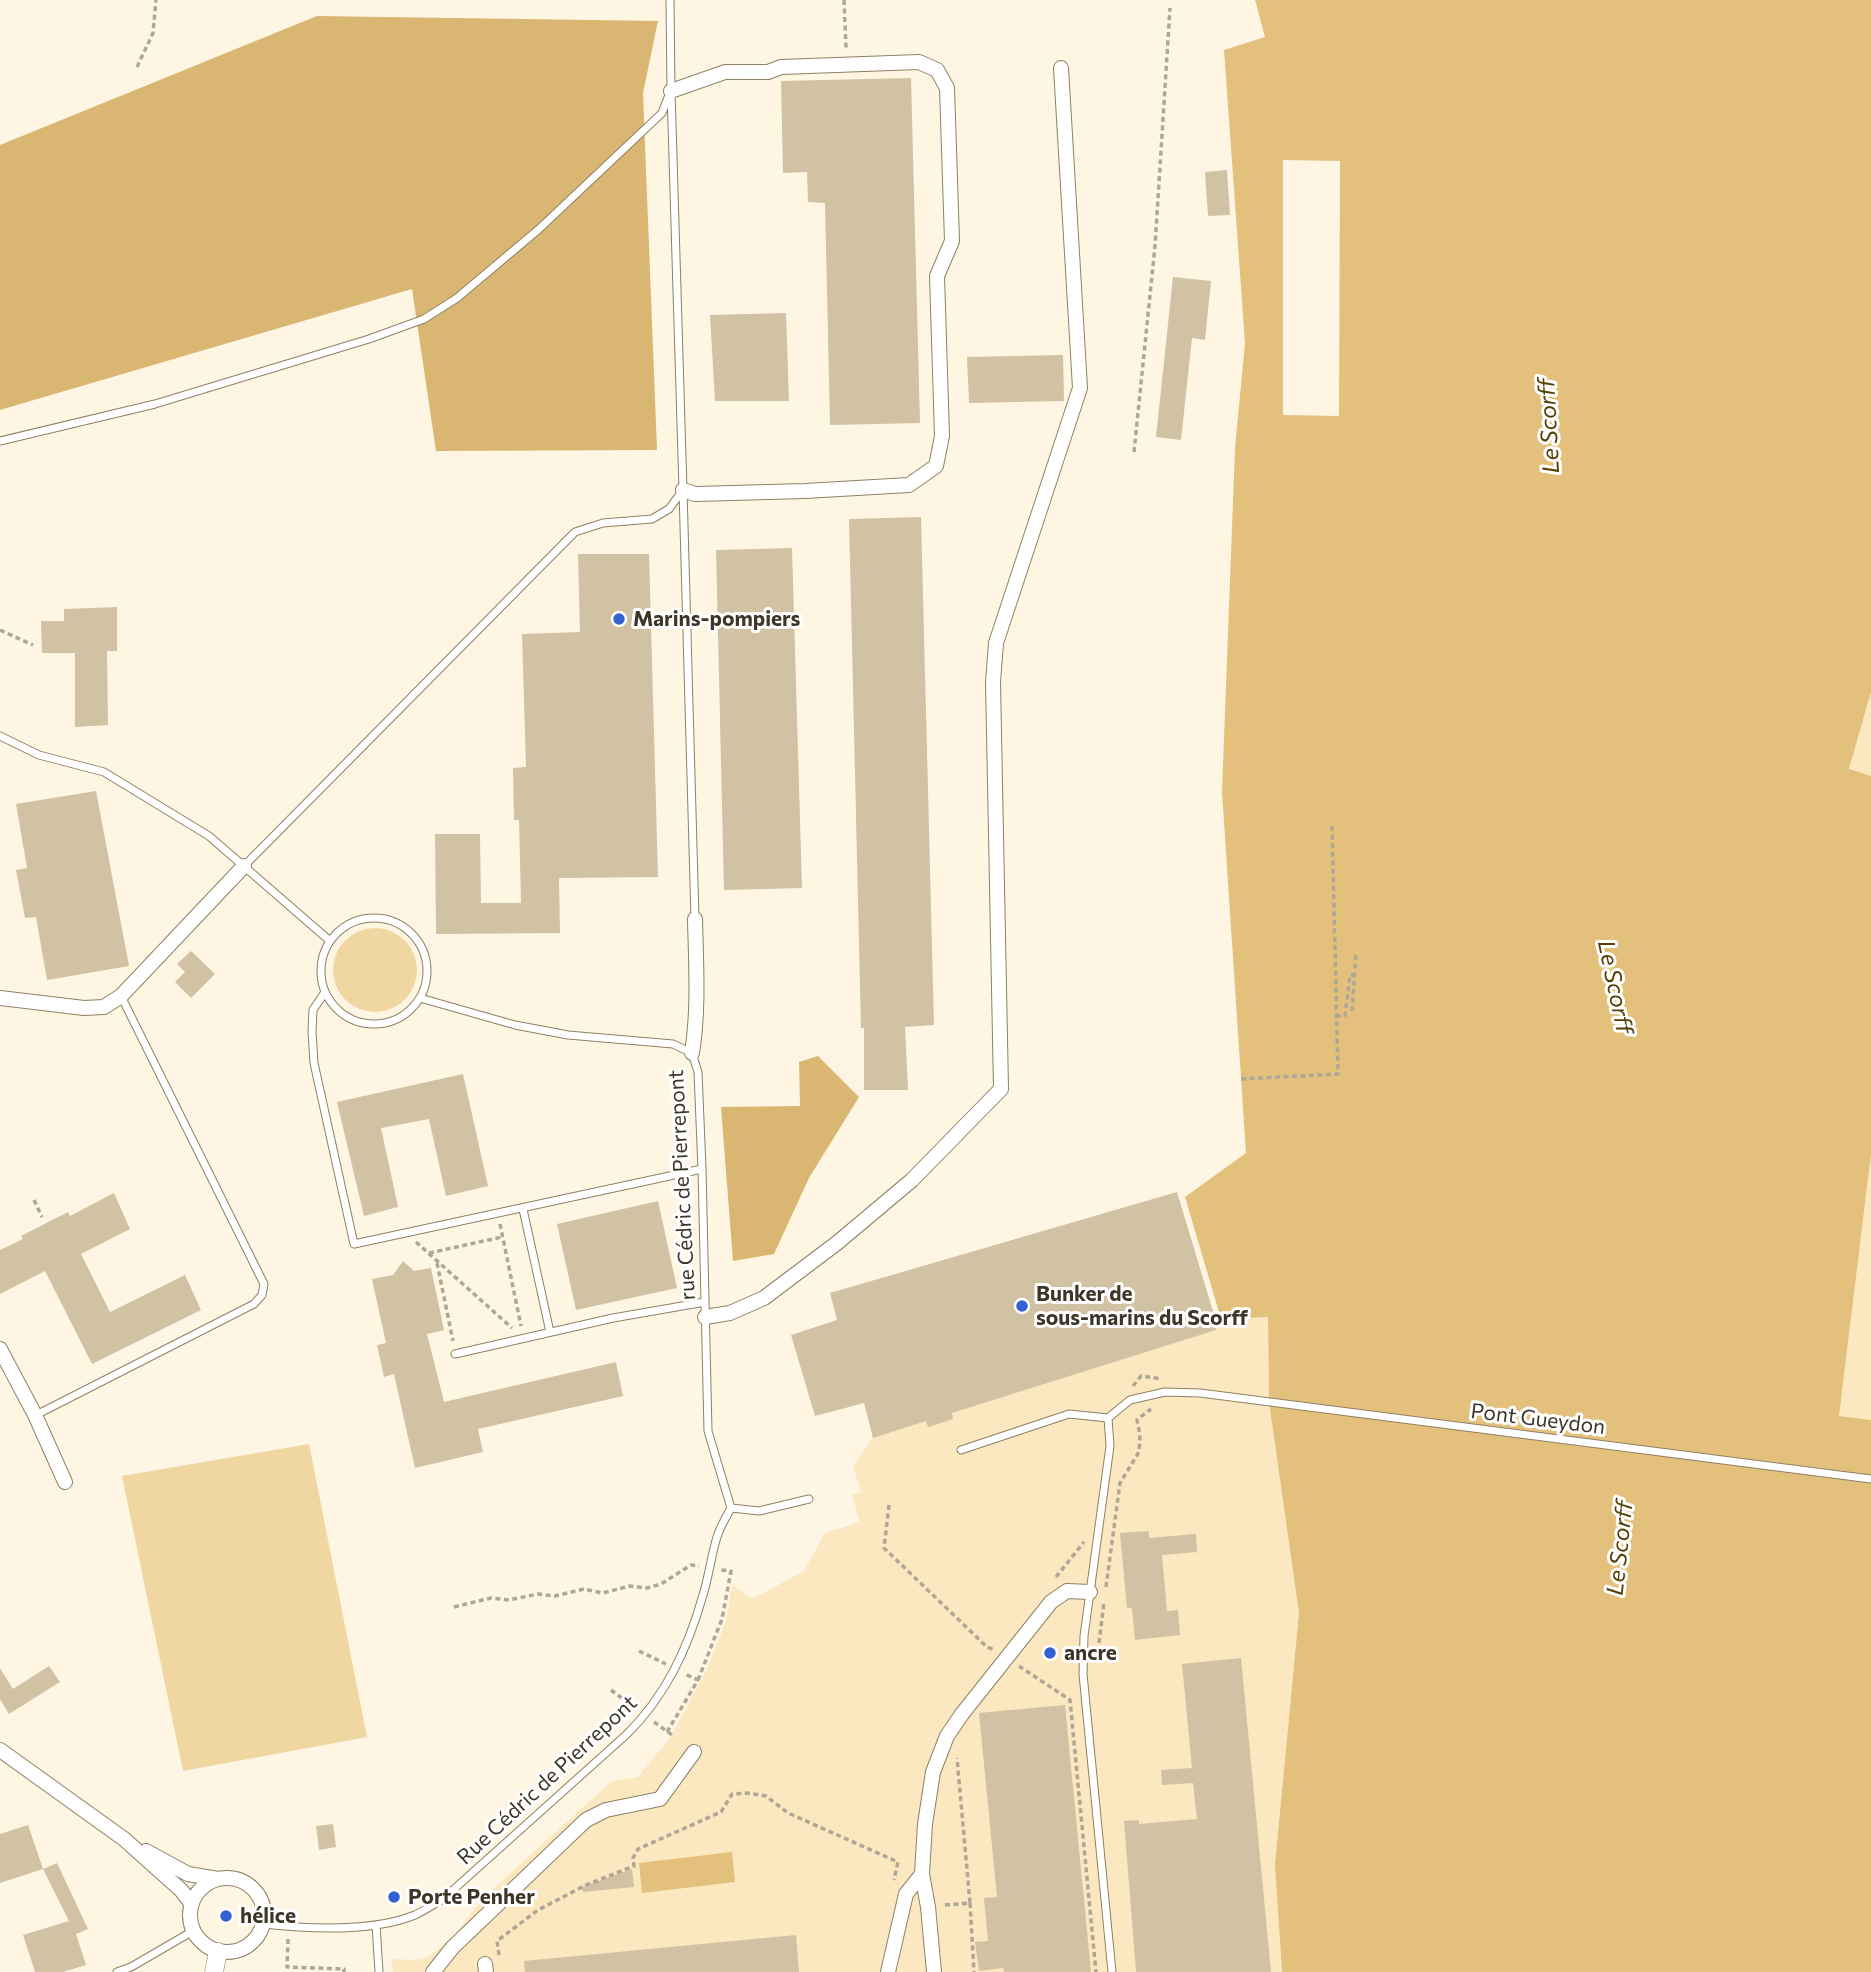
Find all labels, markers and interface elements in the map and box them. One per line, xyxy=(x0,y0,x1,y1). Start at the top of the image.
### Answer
water label: Le Scorff xyxy=(1533,378,1565,474)
place label: Marins-pompiers xyxy=(633,606,800,632)
marker: Marins-pompiers xyxy=(611,611,627,627)
water label: Le Scorff xyxy=(1592,938,1638,1036)
street label: rue Cédric de Pierrepont xyxy=(663,1069,701,1301)
place label: Bunker de sous-marins du Scorff xyxy=(1036,1281,1248,1331)
marker: Bunker de sous-marins du Scorff xyxy=(1014,1298,1030,1314)
street label: Pont Gueydon xyxy=(1469,1398,1607,1440)
water label: Le Scorff xyxy=(1601,1499,1639,1597)
place label: ancre xyxy=(1064,1640,1117,1666)
marker: ancre xyxy=(1042,1645,1058,1661)
street label: Rue Cédric de Pierrepont xyxy=(452,1690,642,1870)
place label: Porte Penher xyxy=(408,1884,535,1910)
marker: Porte Penher xyxy=(386,1889,402,1905)
place label: hélice xyxy=(240,1903,296,1929)
marker: hélice xyxy=(218,1908,234,1924)

